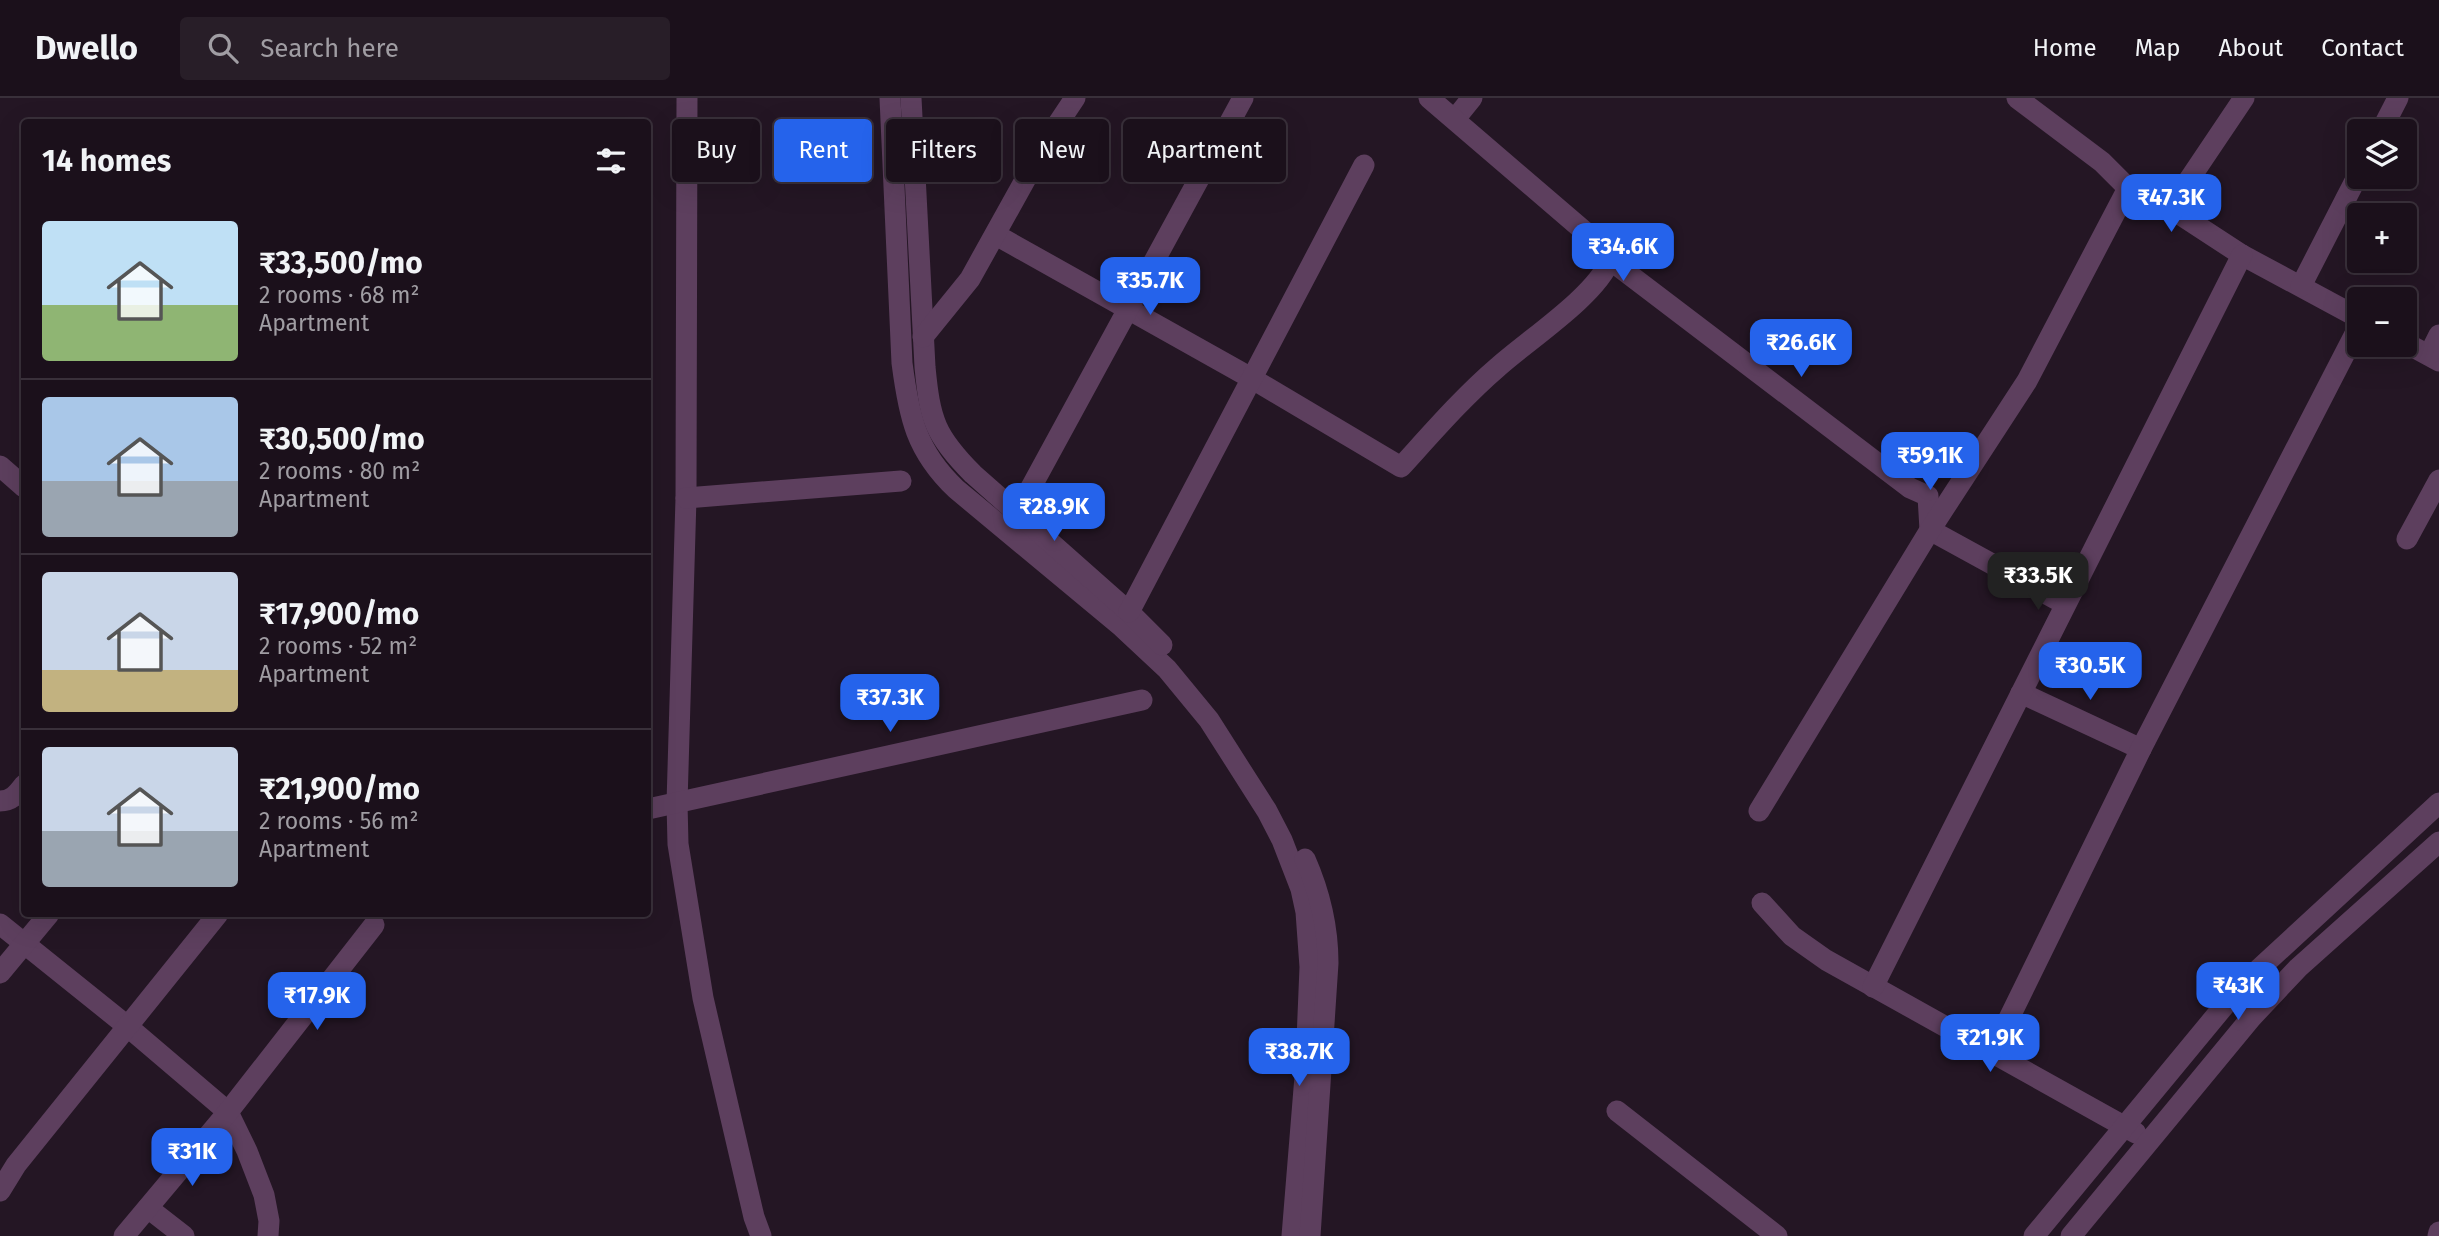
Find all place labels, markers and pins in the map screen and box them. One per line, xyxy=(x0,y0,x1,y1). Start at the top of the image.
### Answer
pin: ₹47.3K xyxy=(2114,174,2228,234)
pin: ₹34.6K xyxy=(1566,223,1680,283)
pin: ₹35.7K xyxy=(1093,258,1207,317)
pin: ₹26.6K xyxy=(1744,320,1858,379)
pin: ₹59.1K xyxy=(1873,432,1987,492)
pin: ₹28.9K xyxy=(997,484,1111,543)
pin: ₹33.5K xyxy=(1981,552,2095,612)
pin: ₹30.5K xyxy=(2033,642,2147,702)
pin: ₹37.3K xyxy=(833,674,947,734)
pin: ₹43K xyxy=(2197,962,2279,1022)
pin: ₹17.9K xyxy=(260,972,374,1032)
pin: ₹21.9K xyxy=(1933,1014,2047,1074)
pin: ₹38.7K xyxy=(1242,1028,1356,1088)
pin: ₹31K xyxy=(151,1128,233,1188)

